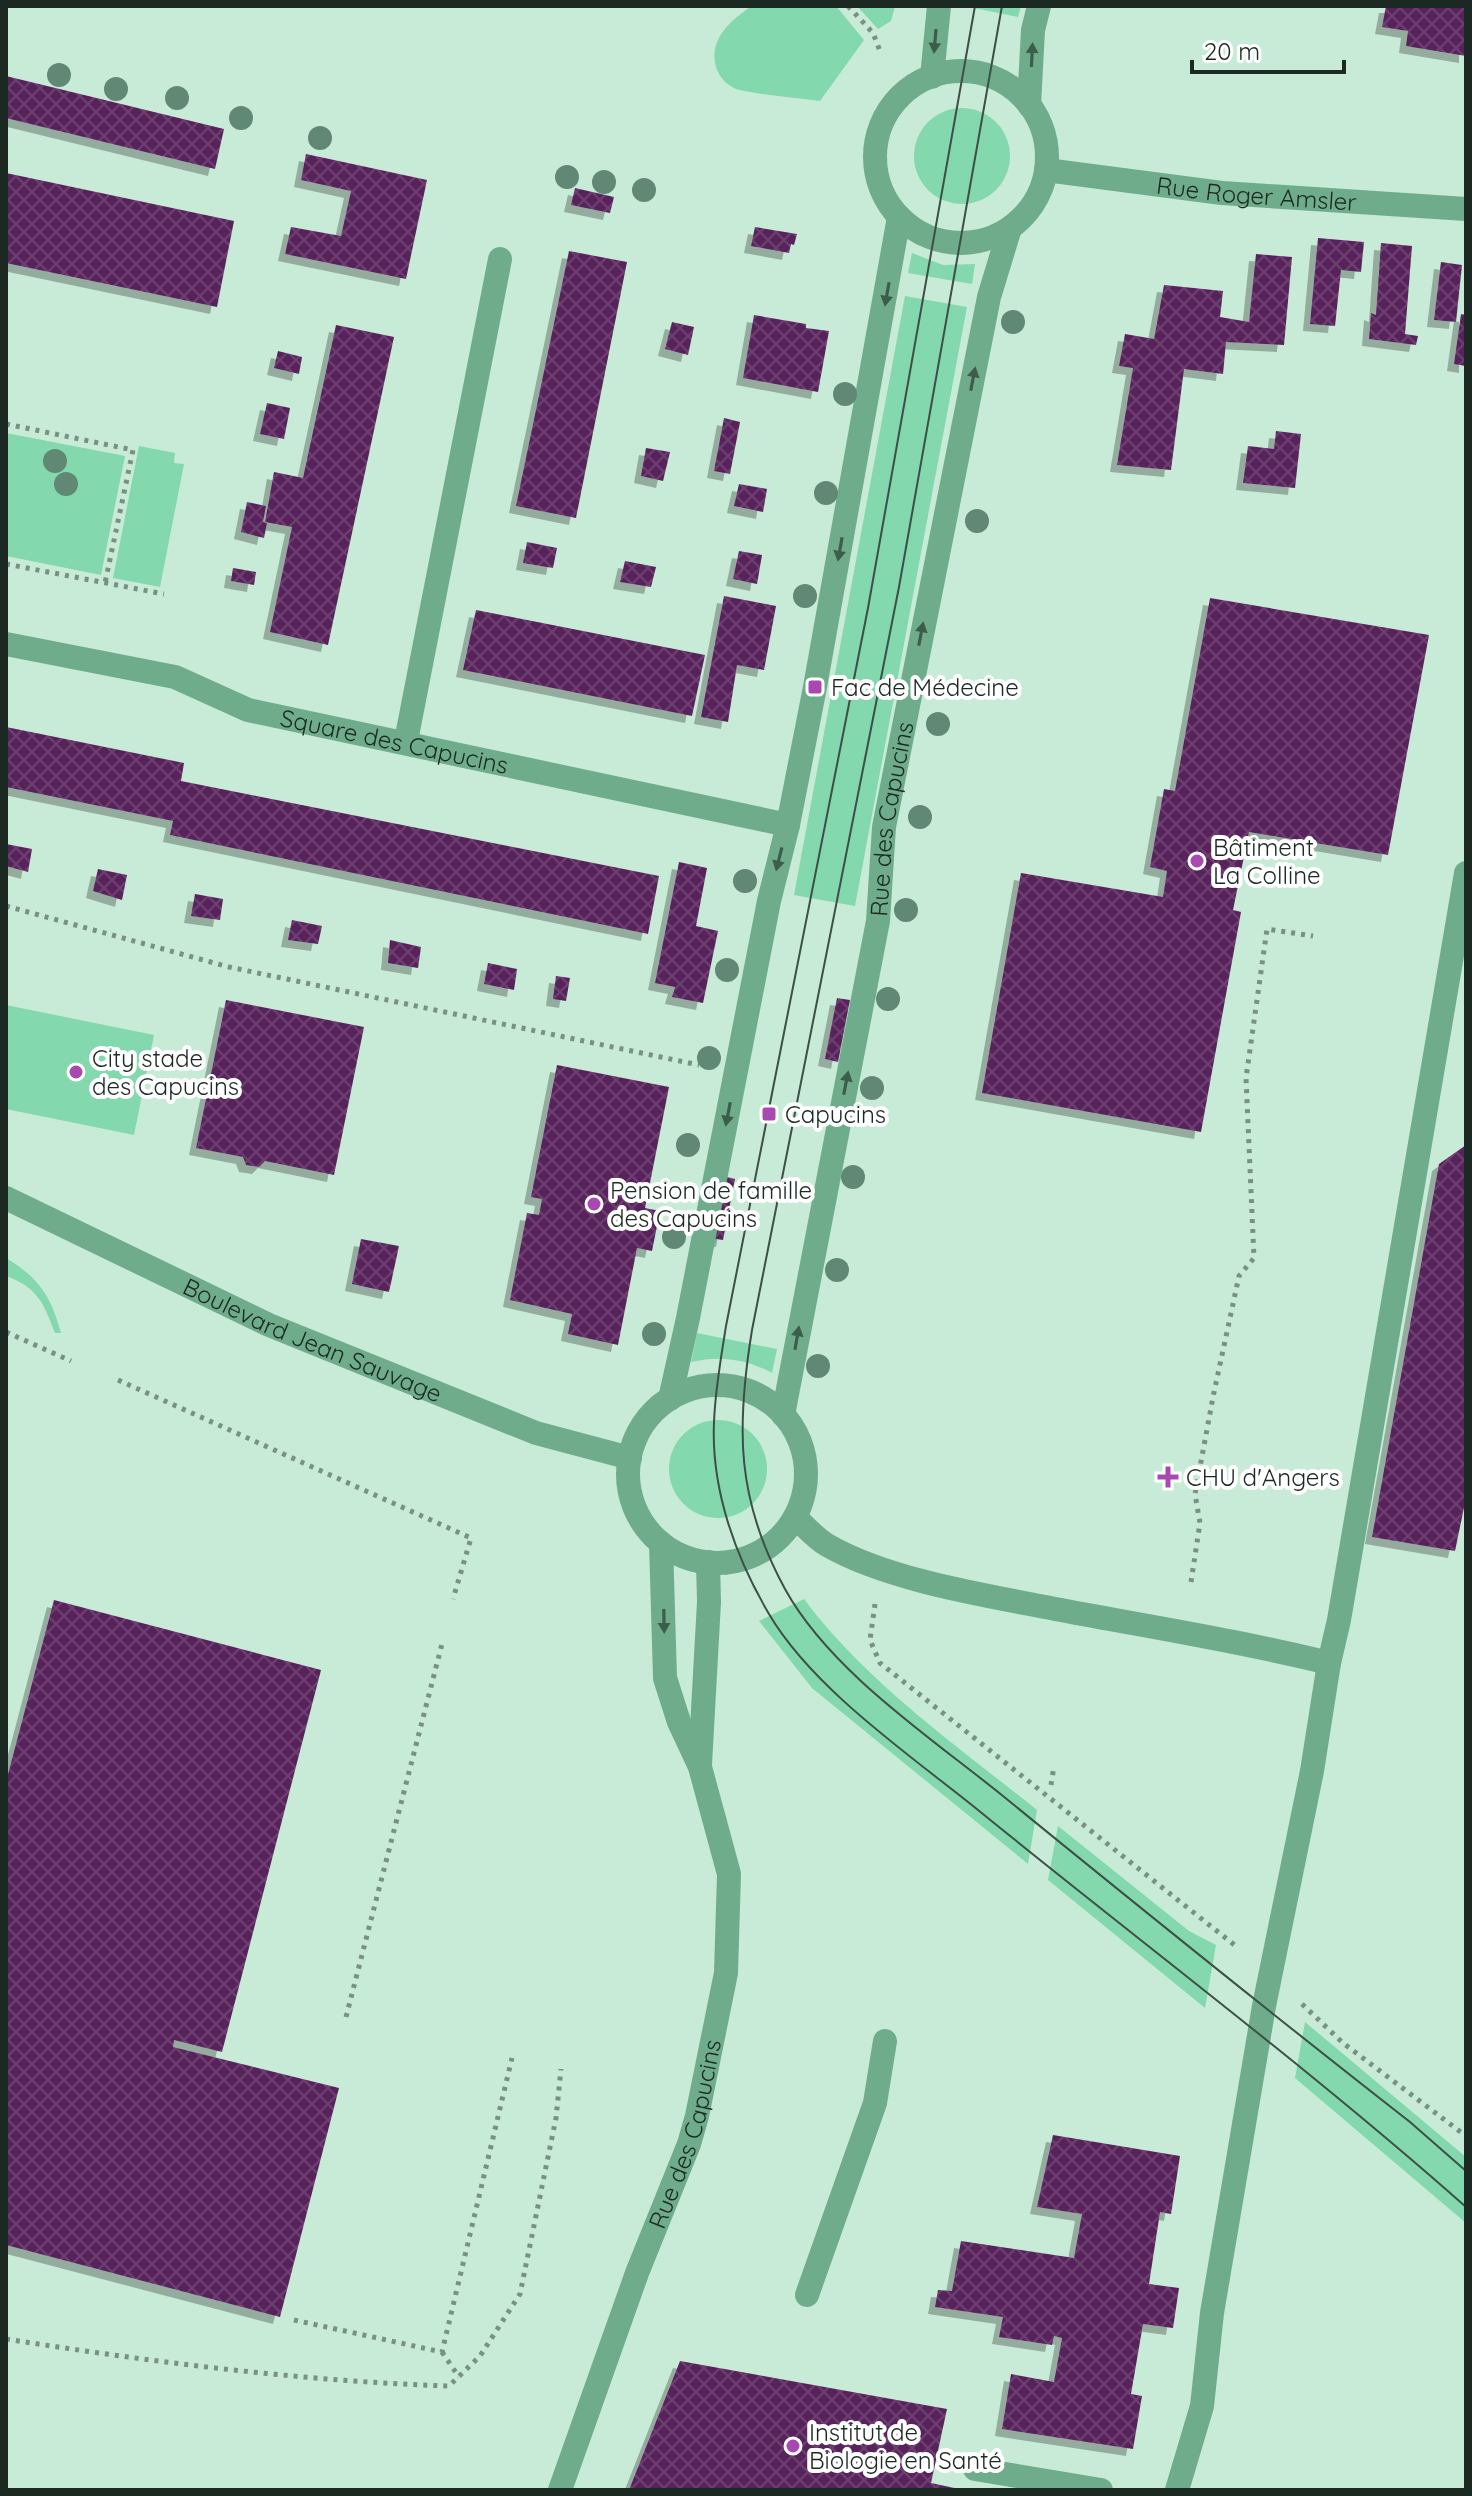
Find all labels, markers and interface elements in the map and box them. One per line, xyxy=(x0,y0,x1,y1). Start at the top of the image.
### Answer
scale bar xyxy=(1192,24,1344,74)
one-way arrow xyxy=(928,29,941,54)
text: 20 m xyxy=(1204,36,1260,66)
one-way arrow xyxy=(1026,42,1039,67)
street label: Rue Roger Amsler xyxy=(1155,170,1358,217)
one-way arrow xyxy=(880,281,892,306)
one-way arrow xyxy=(967,366,979,391)
one-way arrow xyxy=(834,537,846,562)
one-way arrow xyxy=(916,621,928,646)
place label: Fac de Médecine xyxy=(831,672,1019,702)
marker: Fac de Médecine xyxy=(806,678,824,696)
street label: Square des Capucins xyxy=(278,702,511,780)
street label: Rue des Capucins xyxy=(863,719,920,917)
place label: Bâtiment La Colline xyxy=(1213,832,1321,890)
one-way arrow xyxy=(772,847,785,872)
marker: Bâtiment La Colline xyxy=(1188,852,1206,870)
place label: City stade des Capucins xyxy=(92,1043,239,1101)
marker: City stade des Capucins xyxy=(67,1063,85,1081)
one-way arrow xyxy=(841,1070,853,1095)
place label: Capucins xyxy=(785,1099,886,1129)
one-way arrow xyxy=(721,1102,734,1127)
marker: Capucins xyxy=(760,1105,778,1123)
place label: Pension de famille des Capucins xyxy=(610,1175,812,1233)
marker: Pension de famille des Capucins xyxy=(585,1195,603,1213)
street label: Boulevard Jean Sauvage xyxy=(178,1271,446,1408)
one-way arrow xyxy=(791,1326,803,1351)
place label: CHU d'Angers xyxy=(1186,1462,1340,1492)
marker: CHU d'Angers xyxy=(1157,1466,1179,1488)
one-way arrow xyxy=(658,1609,670,1634)
street label: Rue des Capucins xyxy=(642,2037,727,2233)
place label: Institut de Biologie en Santé xyxy=(809,2417,1002,2475)
marker: Institut de Biologie en Santé xyxy=(784,2437,802,2455)

